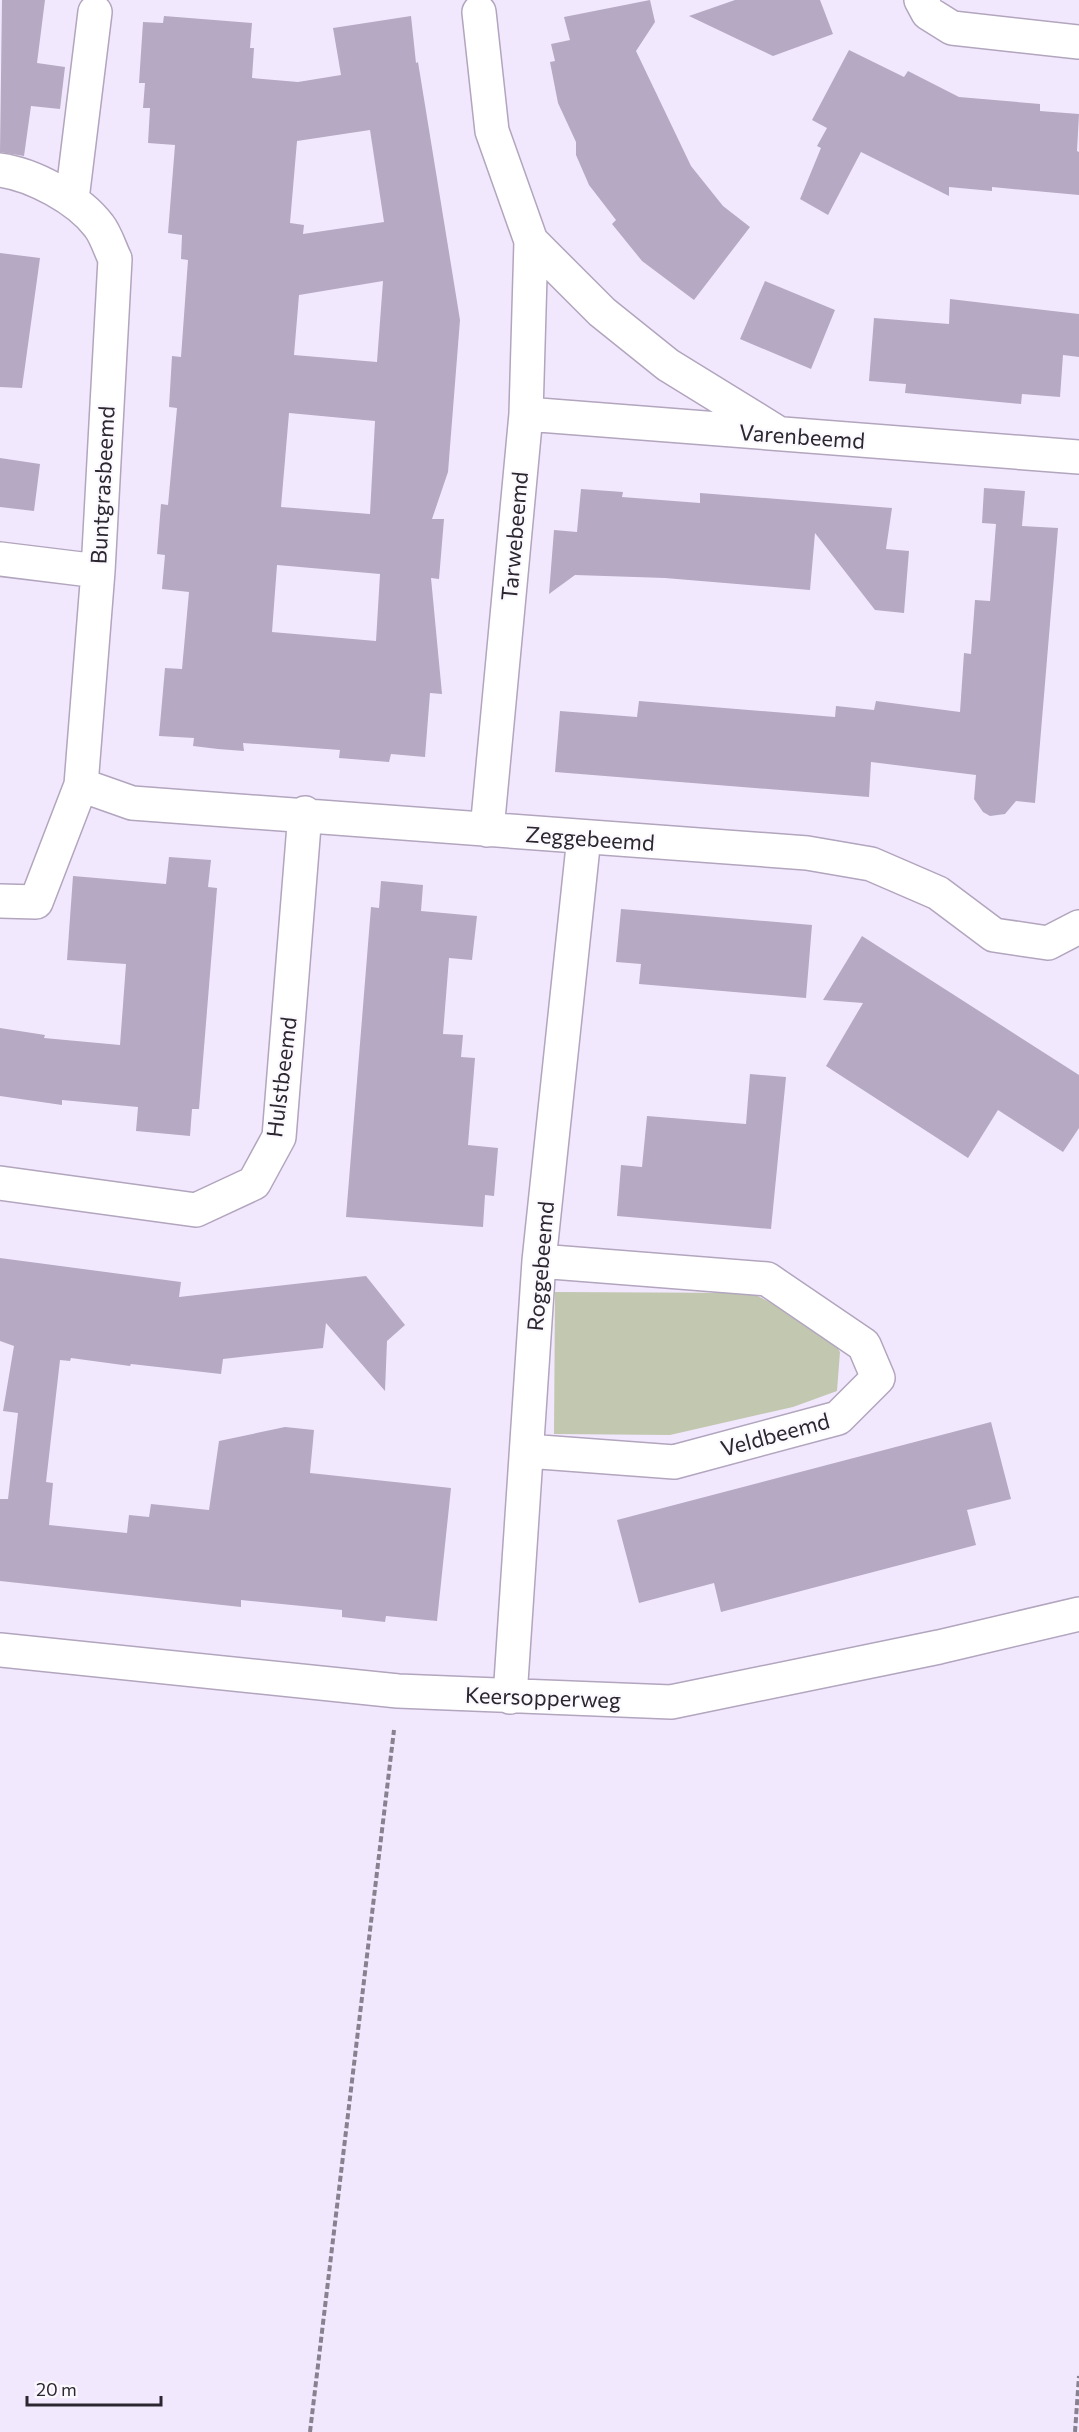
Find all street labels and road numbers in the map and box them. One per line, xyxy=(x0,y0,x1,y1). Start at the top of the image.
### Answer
street label: Buntgrasbeemd xyxy=(84,405,120,565)
street label: Varenbeemd xyxy=(738,418,866,454)
street label: Tarwebeemd xyxy=(495,470,533,602)
street label: Zeggebeemd xyxy=(524,820,656,856)
street label: Hulstbeemd xyxy=(260,1015,302,1139)
street label: Roggebeemd xyxy=(521,1200,559,1332)
street label: Veldbeemd xyxy=(718,1407,832,1461)
street label: Keersopperweg xyxy=(465,1681,621,1713)

